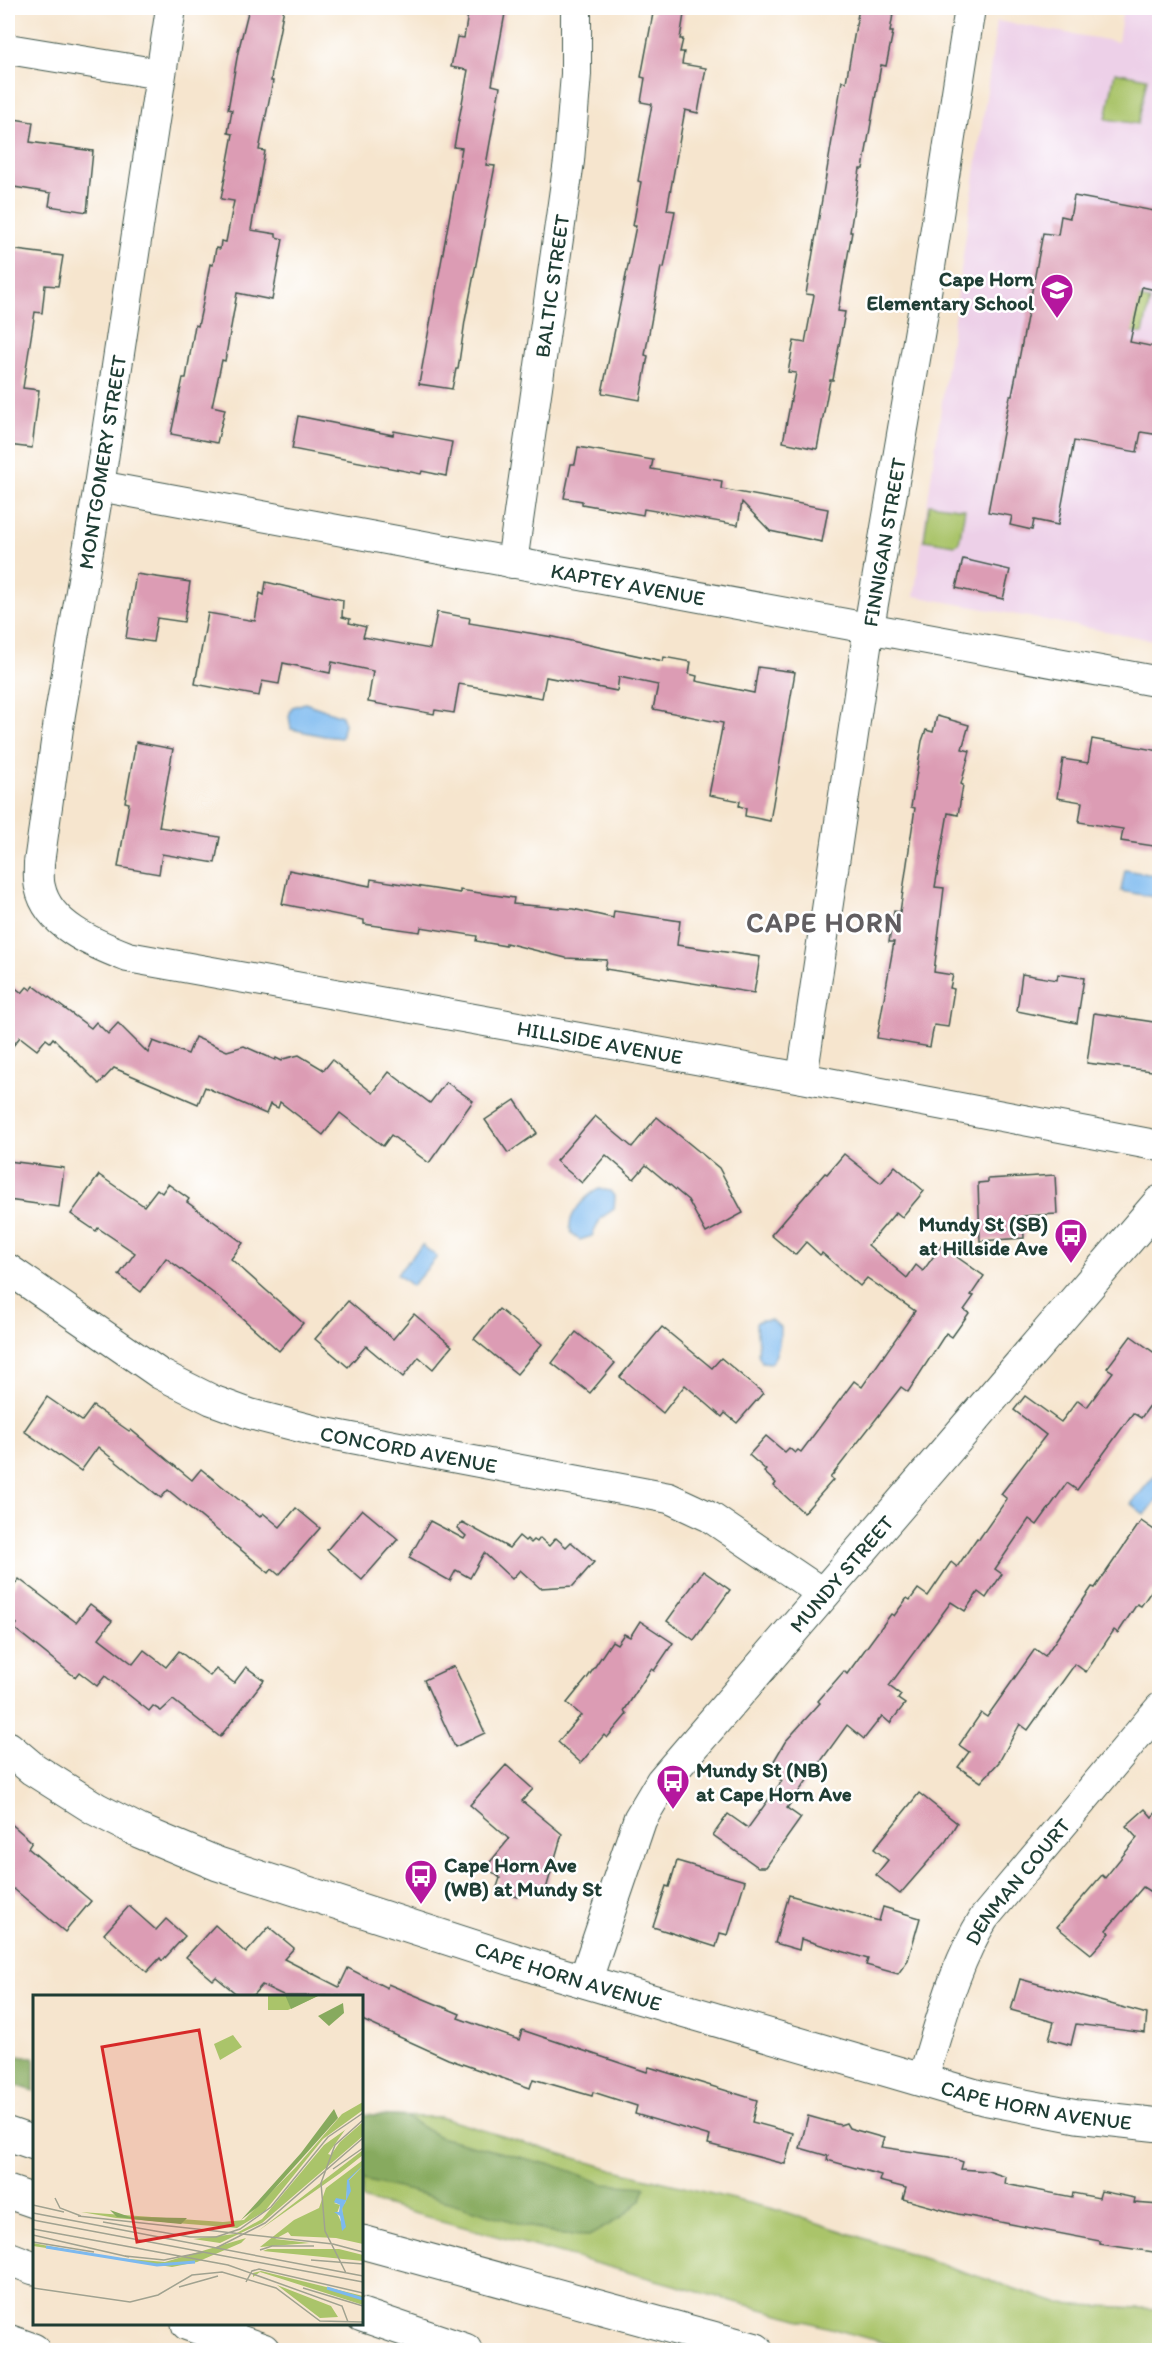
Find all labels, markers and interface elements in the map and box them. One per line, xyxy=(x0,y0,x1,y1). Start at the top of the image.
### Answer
street label: BALTIC STREET xyxy=(529,212,574,359)
place label: Cape Horn Elementary School xyxy=(867,266,1035,316)
school or university icon: Cape Horn Elementary School xyxy=(1039,272,1075,319)
street label: MONTGOMERY STREET xyxy=(73,353,131,571)
street label: FINNIGAN STREET xyxy=(857,456,910,629)
street label: KAPTEY AVENUE xyxy=(549,557,707,610)
district label: CAPE HORN xyxy=(746,906,904,939)
street label: HILLSIDE AVENUE xyxy=(515,1015,685,1069)
place label: Mundy St (SB) at Hillside Ave xyxy=(919,1211,1048,1260)
bus stop icon: Mundy St (SB) at Hillside Ave xyxy=(1053,1217,1089,1264)
street label: CONCORD AVENUE xyxy=(318,1420,499,1478)
street label: MUNDY STREET xyxy=(784,1510,898,1637)
place label: Mundy St (NB) at Cape Horn Ave xyxy=(696,1757,852,1807)
bus stop icon: Mundy St (NB) at Cape Horn Ave xyxy=(655,1763,691,1810)
street label: DENMAN COURT xyxy=(959,1812,1075,1949)
place label: Cape Horn Ave (WB) at Mundy St xyxy=(444,1852,602,1902)
bus stop icon: Cape Horn Ave (WB) at Mundy St xyxy=(403,1858,439,1905)
street label: CAPE HORN AVENUE xyxy=(472,1935,665,2016)
inset map xyxy=(33,1995,363,2325)
street label: CAPE HORN AVENUE xyxy=(938,2074,1133,2134)

